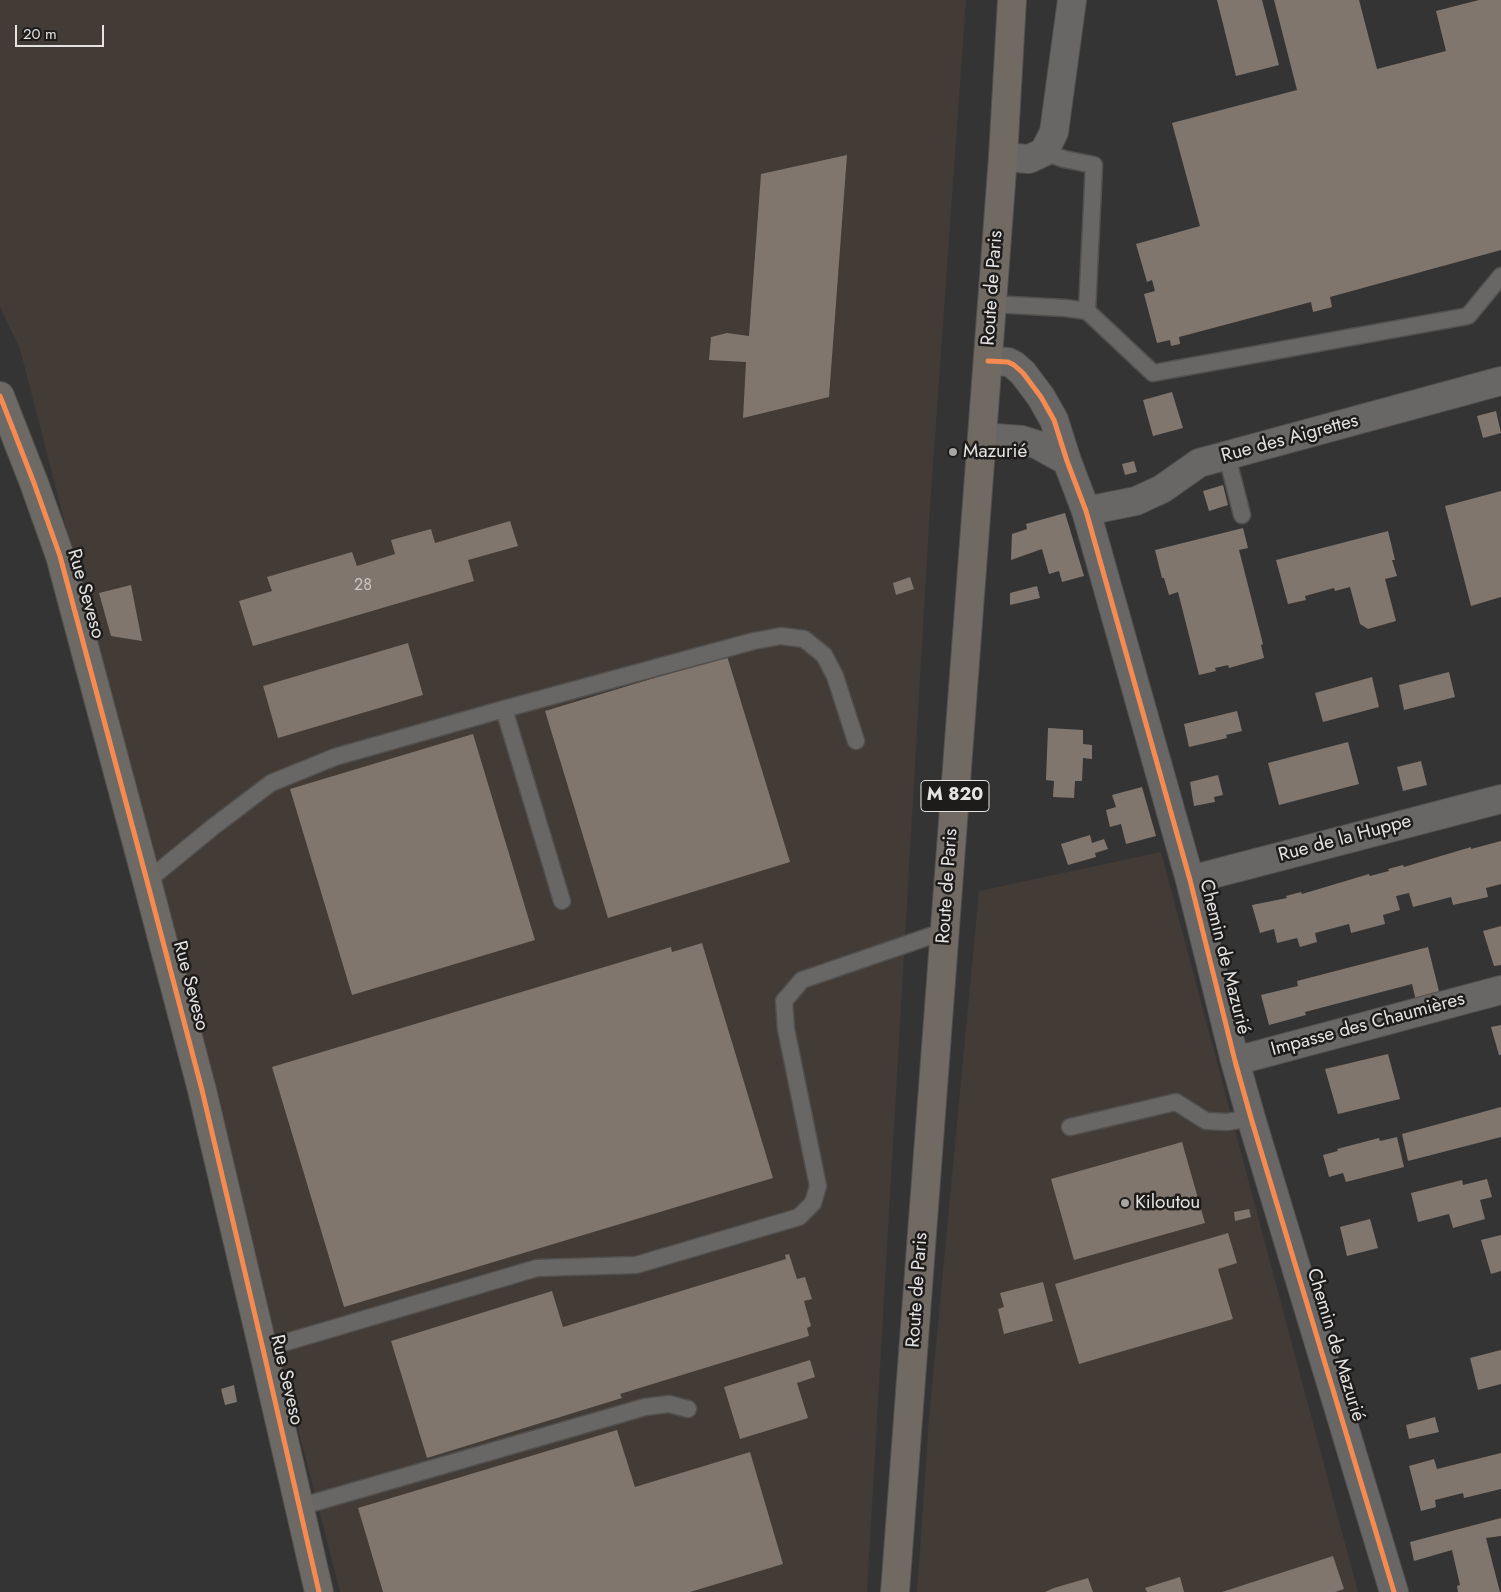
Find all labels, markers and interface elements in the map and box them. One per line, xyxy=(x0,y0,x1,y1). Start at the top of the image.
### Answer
scale bar xyxy=(18,15,106,47)
text: 20 m xyxy=(23,23,57,45)
street label: Route de Paris xyxy=(978,230,1008,346)
street label: Rue des Aigrettes xyxy=(1219,410,1361,468)
place label: Mazurié xyxy=(963,441,1027,463)
marker: Mazurié xyxy=(947,446,959,458)
street label: Rue Seveso xyxy=(61,547,109,641)
house number: 28 xyxy=(354,576,372,596)
road number: M 820 xyxy=(921,780,989,811)
street label: Rue de la Huppe xyxy=(1276,810,1414,868)
street label: Route de Paris xyxy=(933,828,963,944)
street label: Chemin de Mazurié xyxy=(1194,877,1254,1037)
street label: Rue Seveso xyxy=(167,939,213,1033)
street label: Impasse des Chaumières xyxy=(1269,988,1467,1062)
place label: Kiloutou xyxy=(1135,1192,1200,1214)
marker: Kiloutou xyxy=(1119,1197,1131,1209)
street label: Route de Paris xyxy=(903,1232,933,1348)
street label: Chemin de Mazurié xyxy=(1301,1266,1369,1424)
street label: Rue Seveso xyxy=(265,1333,307,1427)

